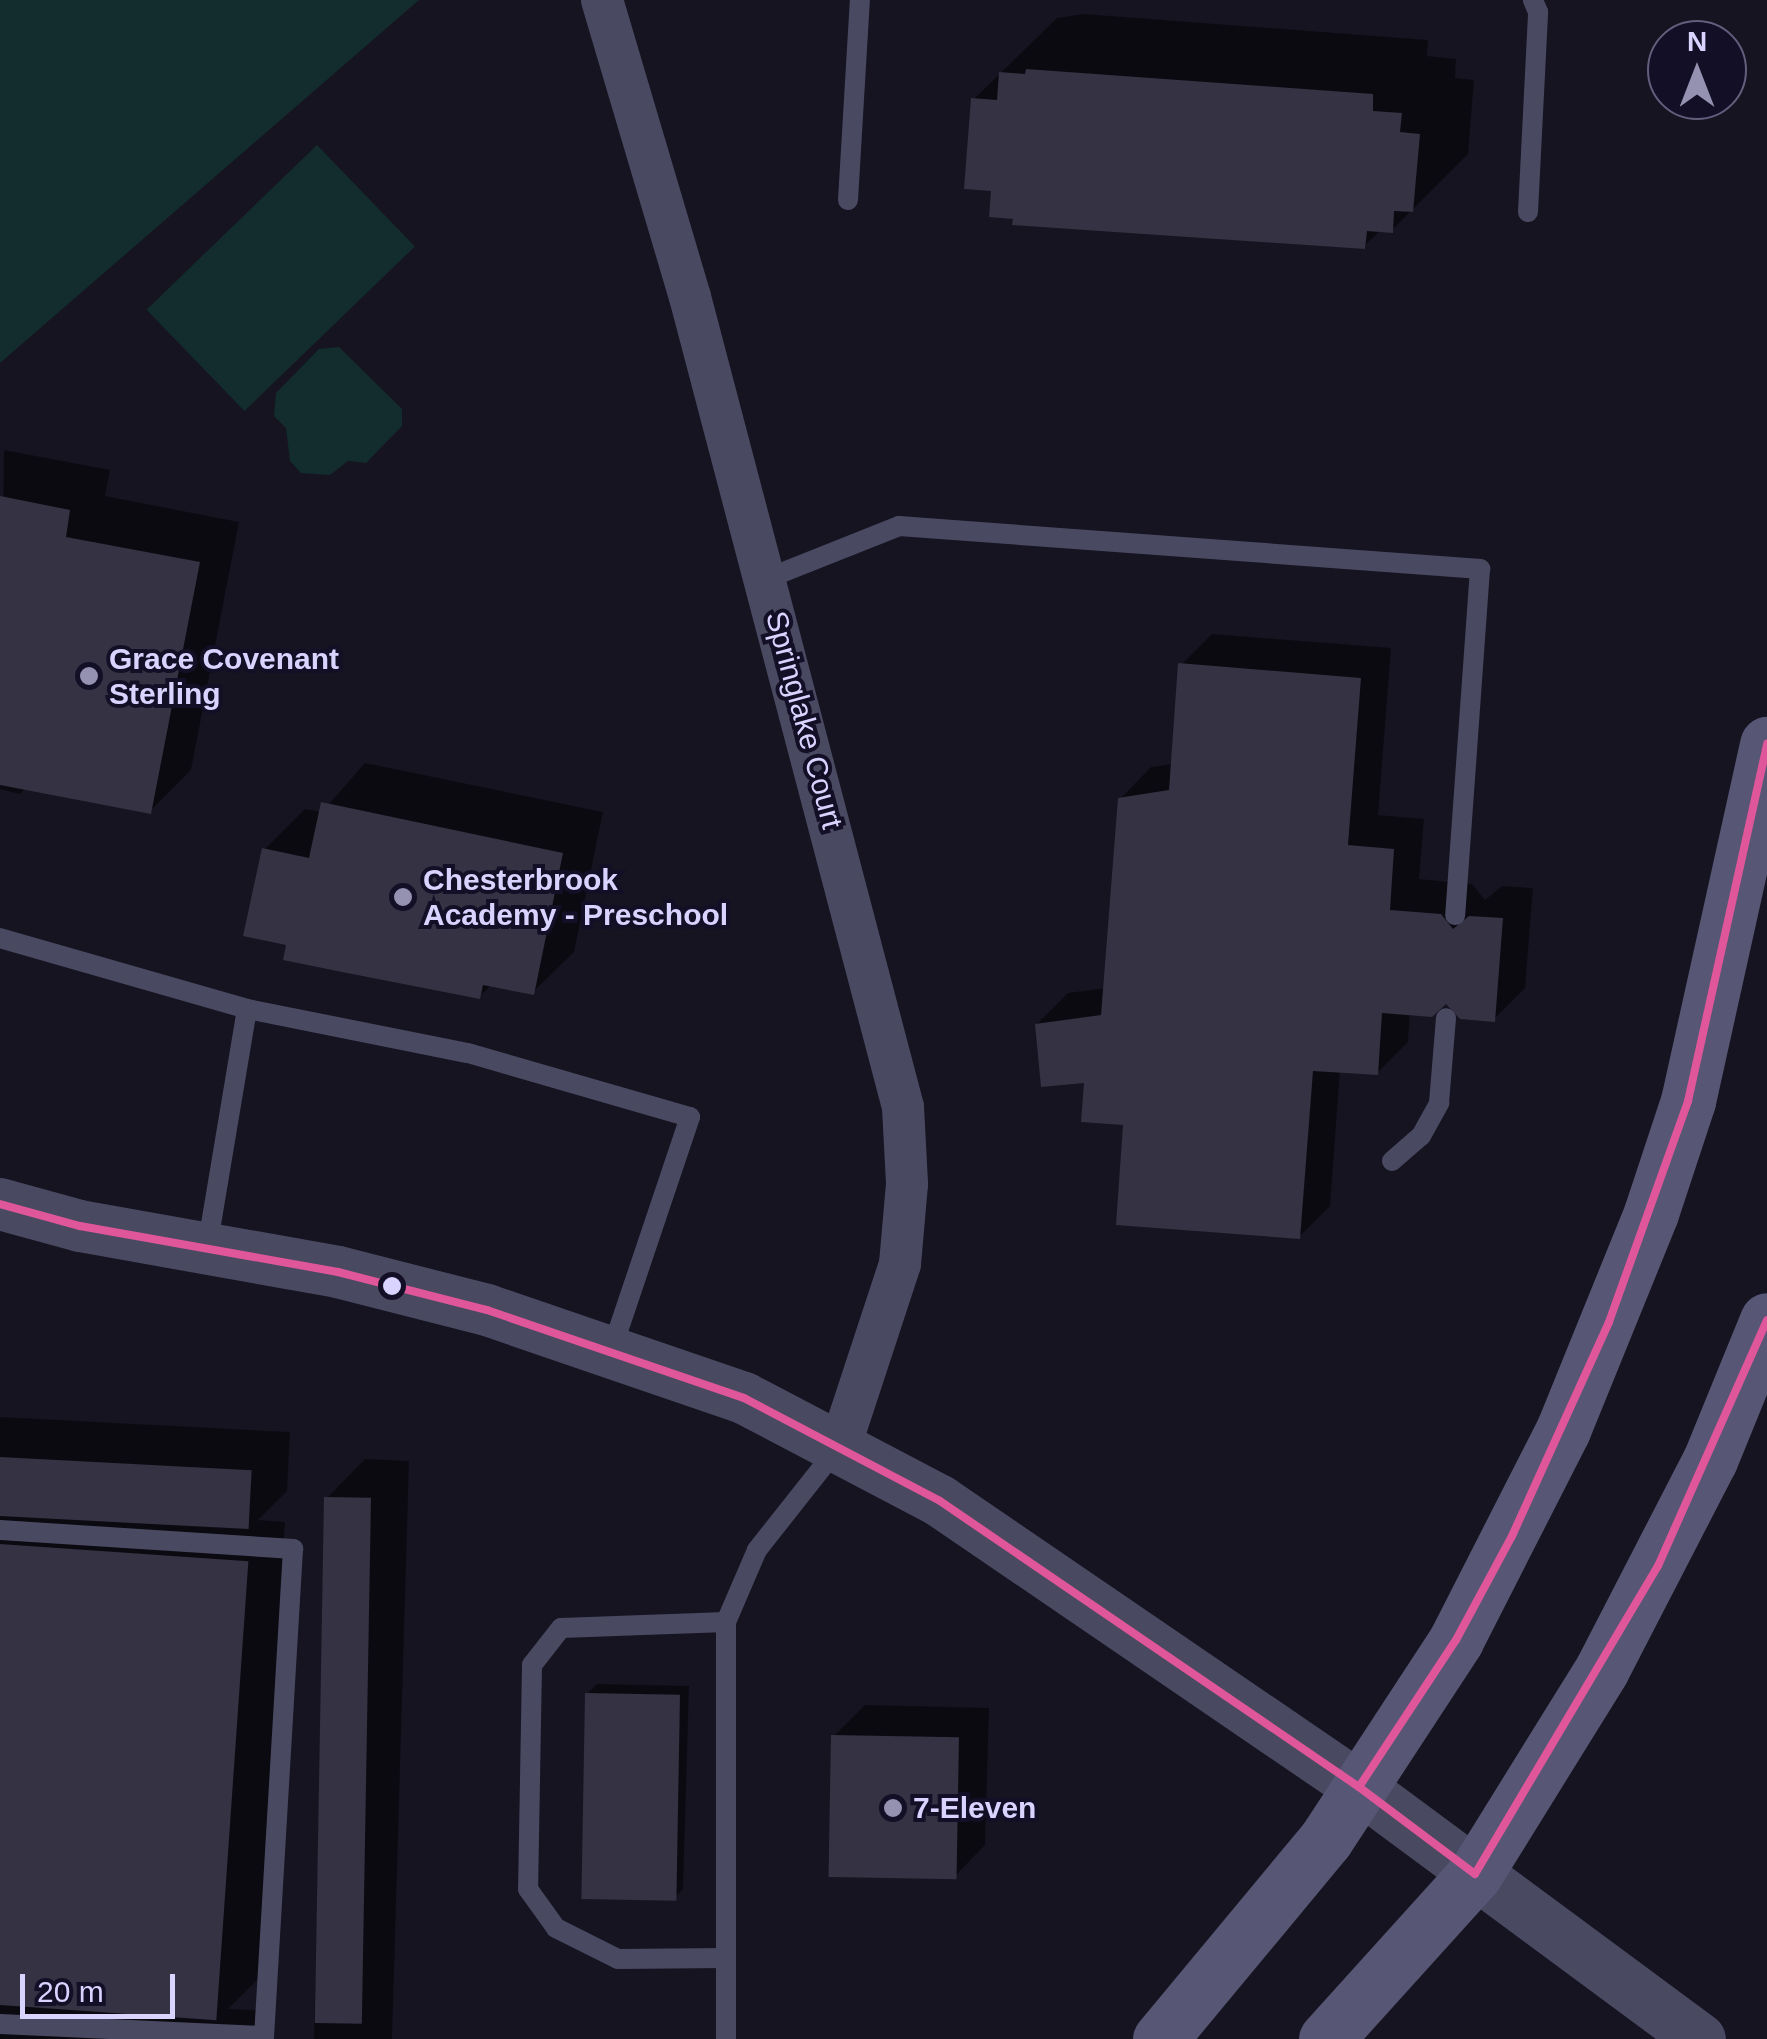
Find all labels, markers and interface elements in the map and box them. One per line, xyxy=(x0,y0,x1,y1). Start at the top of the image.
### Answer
north arrow xyxy=(1647,20,1747,120)
text: N xyxy=(1687,26,1707,57)
street label: Springlake Court xyxy=(758,607,850,833)
place label: Grace Covenant Sterling xyxy=(109,641,339,712)
marker: Grace Covenant Sterling xyxy=(78,665,100,687)
place label: Chesterbrook Academy - Preschool xyxy=(423,862,728,932)
marker: Chesterbrook Academy - Preschool xyxy=(392,886,414,908)
unlabelled marker xyxy=(382,1276,402,1296)
place label: 7-Eleven xyxy=(913,1790,1036,1826)
marker: 7-Eleven xyxy=(882,1797,904,1819)
scale bar xyxy=(25,1954,180,2016)
text: 20 m xyxy=(37,1975,104,2008)

